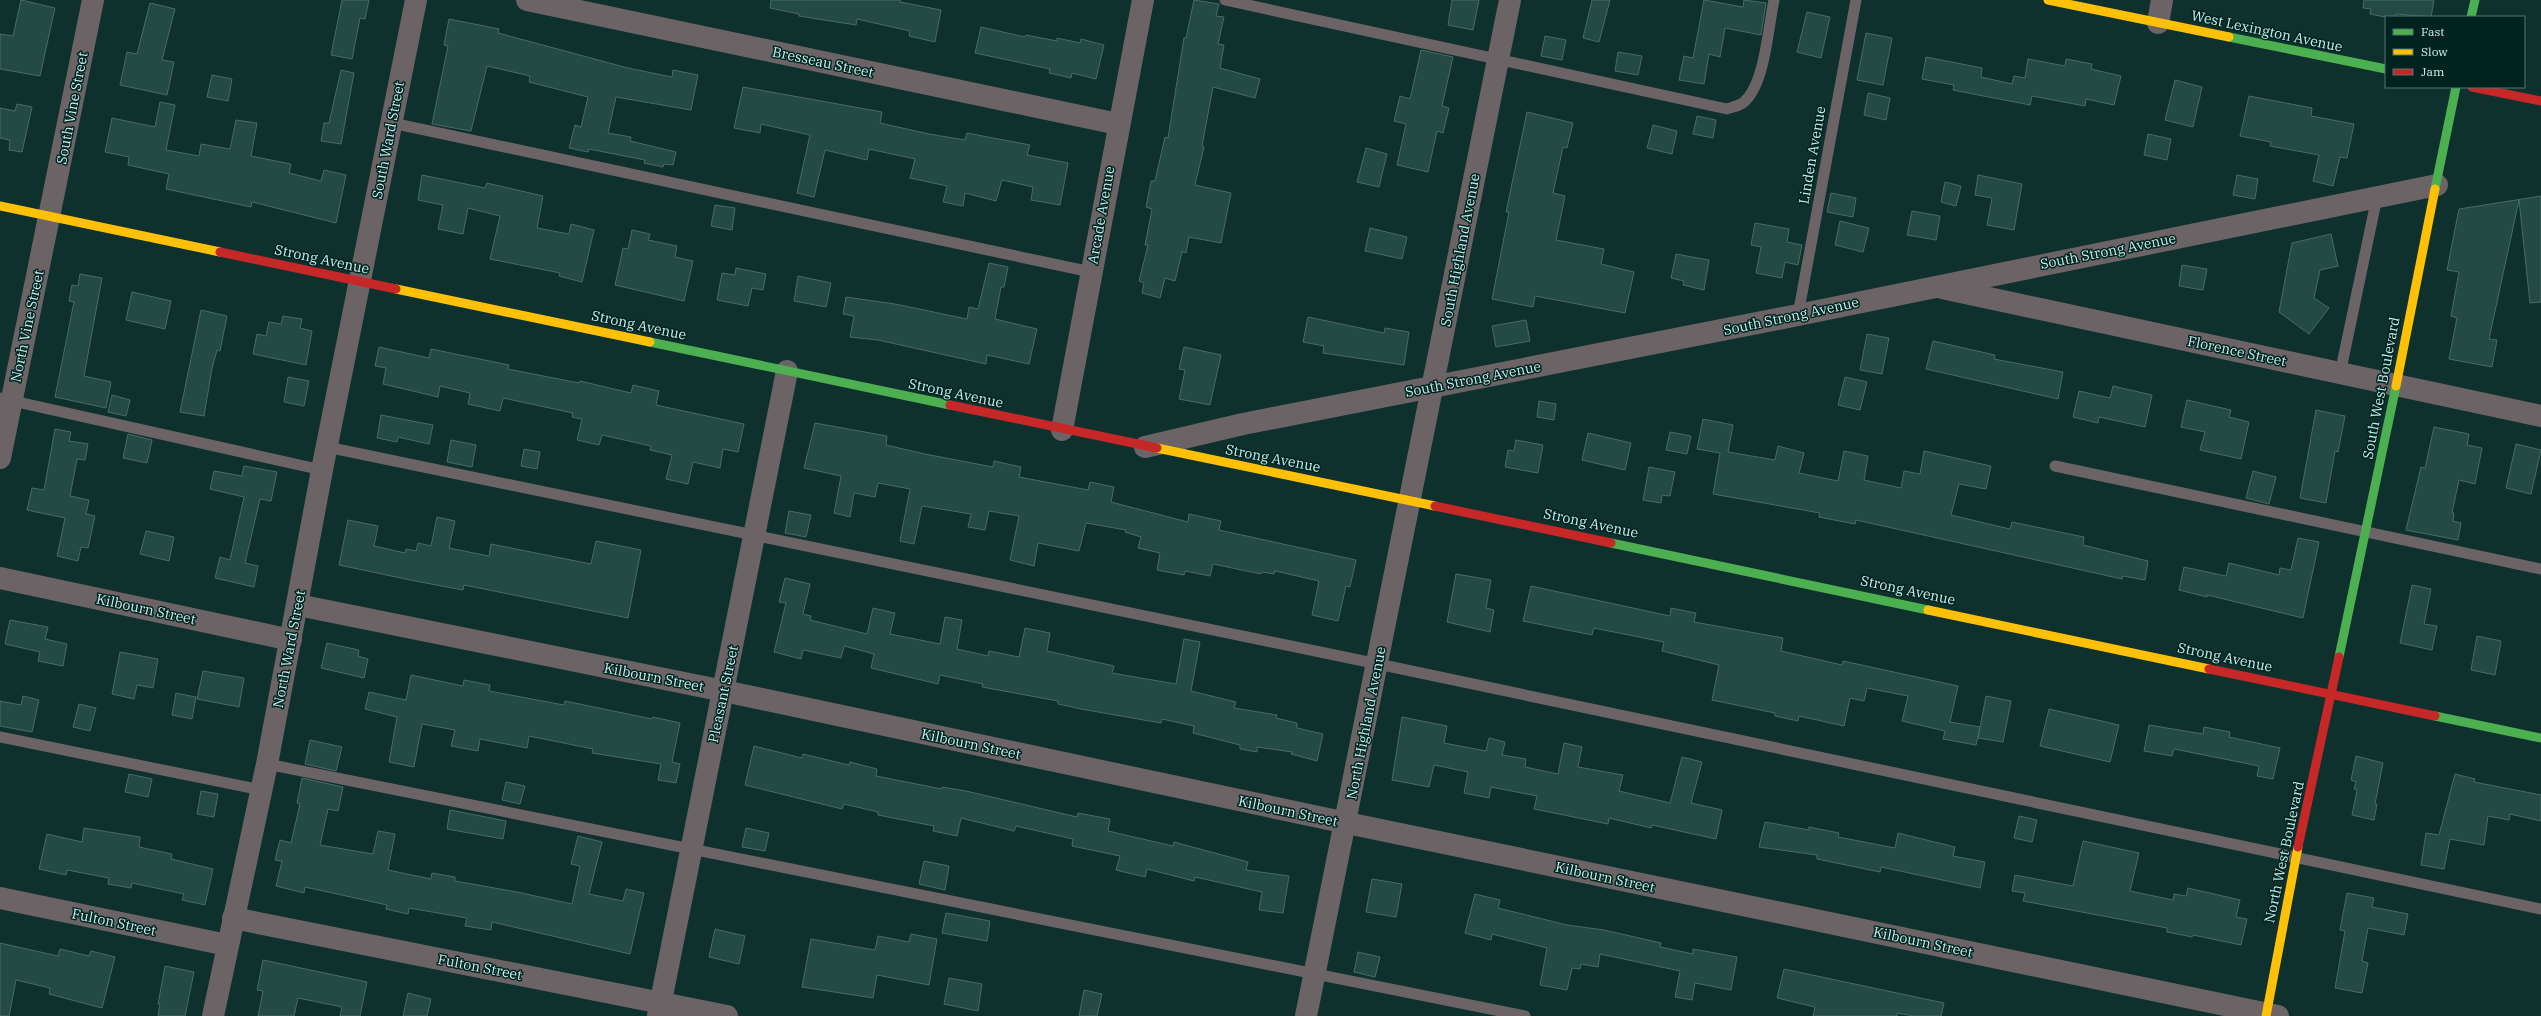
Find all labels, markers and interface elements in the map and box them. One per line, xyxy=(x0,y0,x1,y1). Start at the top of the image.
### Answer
street label: West Lexington Avenue xyxy=(2190,6,2344,56)
legend xyxy=(2385,16,2525,88)
text: Fast xyxy=(2421,24,2445,39)
street label: Bresseau Street xyxy=(771,42,875,82)
text: Slow xyxy=(2421,44,2448,59)
street label: South Vine Street xyxy=(52,50,92,166)
text: Jam xyxy=(2421,64,2445,79)
street label: South Ward Street xyxy=(368,80,408,200)
street label: Linden Avenue xyxy=(1795,105,1829,205)
street label: Arcade Avenue xyxy=(1084,165,1118,265)
street label: South Highland Avenue xyxy=(1436,172,1484,328)
street label: South Strong Avenue xyxy=(2039,229,2177,273)
street label: Strong Avenue xyxy=(273,240,371,278)
street label: North Vine Street xyxy=(6,268,48,384)
street label: South Strong Avenue xyxy=(1722,293,1860,339)
street label: Strong Avenue xyxy=(590,306,688,344)
street label: South West Boulevard xyxy=(2358,315,2404,461)
street label: Florence Street xyxy=(2186,332,2288,370)
street label: South Strong Avenue xyxy=(1404,357,1542,401)
street label: Strong Avenue xyxy=(907,374,1005,412)
street label: Strong Avenue xyxy=(1224,440,1322,476)
street label: Strong Avenue xyxy=(1542,504,1640,542)
street label: Strong Avenue xyxy=(1859,571,1957,609)
street label: North Ward Street xyxy=(269,589,309,709)
street label: Kilbourn Street xyxy=(95,590,197,628)
street label: Strong Avenue xyxy=(2176,638,2274,676)
street label: Pleasant Street xyxy=(704,644,742,744)
street label: North Highland Avenue xyxy=(1342,645,1390,801)
street label: Kilbourn Street xyxy=(603,658,705,696)
street label: Kilbourn Street xyxy=(920,725,1022,763)
street label: North West Boulevard xyxy=(2260,779,2308,925)
street label: Kilbourn Street xyxy=(1237,792,1339,830)
street label: Kilbourn Street xyxy=(1554,858,1656,896)
street label: Fulton Street xyxy=(70,904,158,940)
street label: Kilbourn Street xyxy=(1872,923,1974,961)
street label: Fulton Street xyxy=(436,950,524,984)

